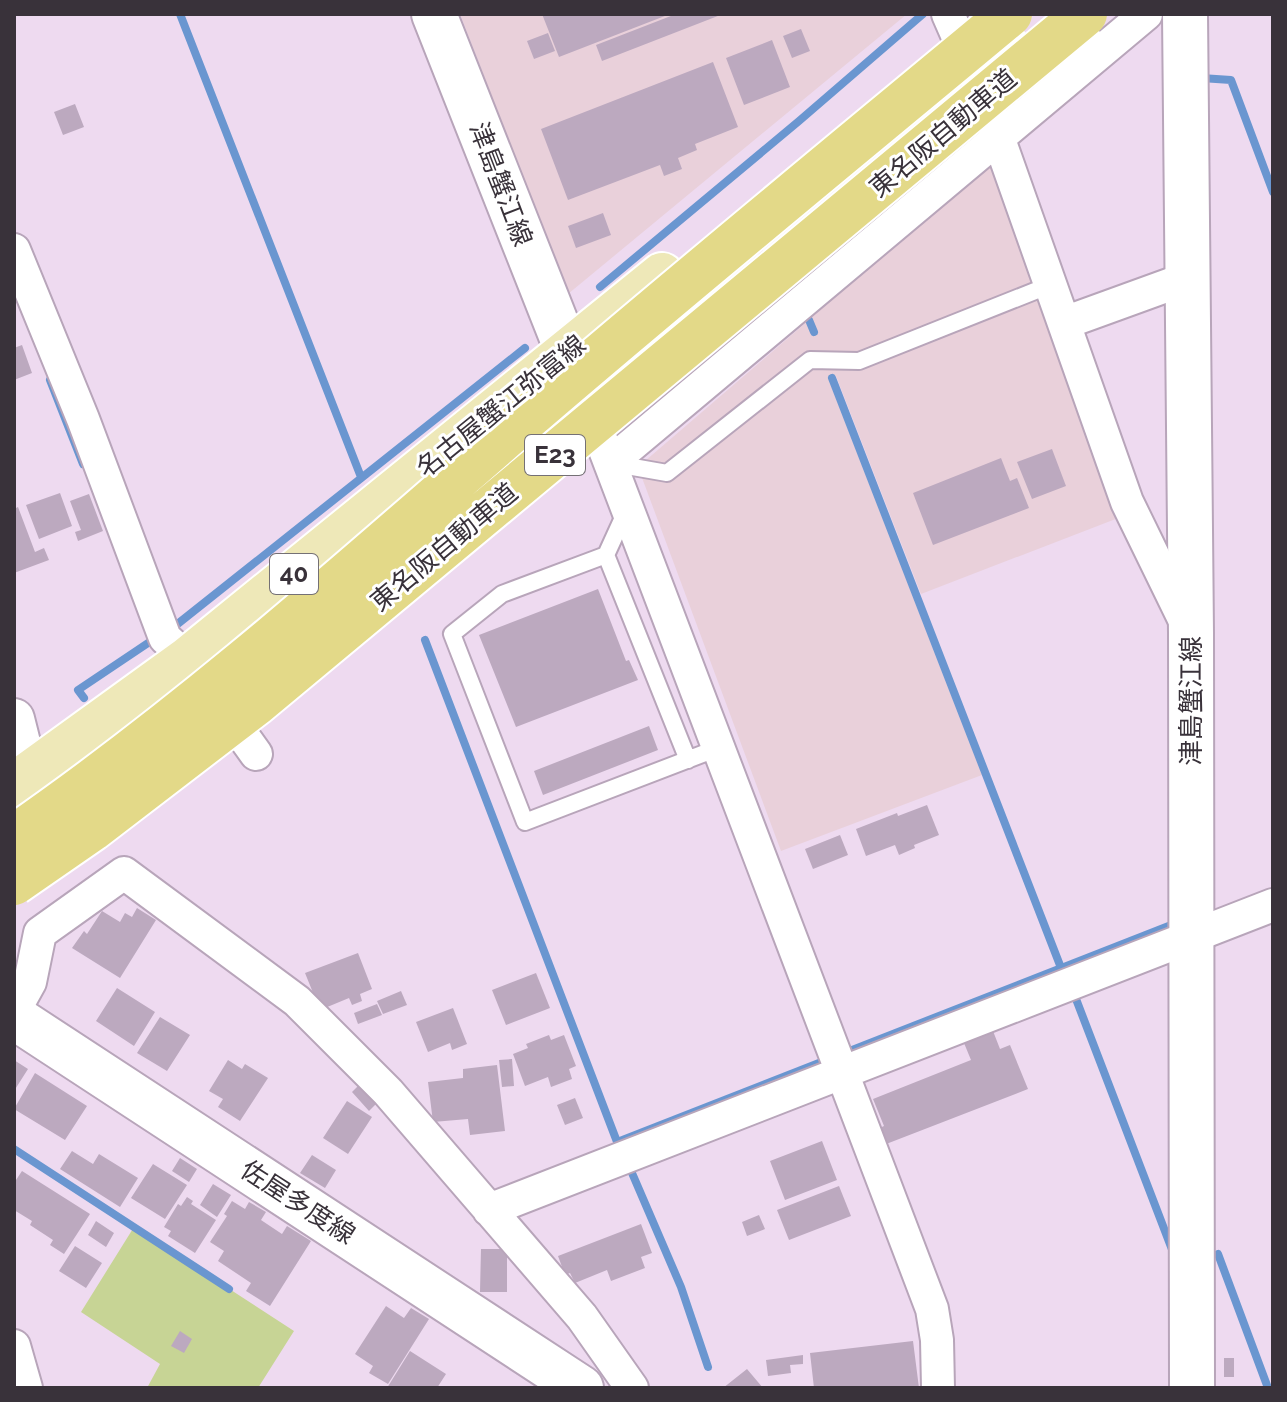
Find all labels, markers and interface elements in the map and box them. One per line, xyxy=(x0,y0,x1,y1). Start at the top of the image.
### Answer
street label: 東名阪自動車道 xyxy=(864,63,1022,203)
street label: 津島蟹江線 xyxy=(464,118,538,250)
street label: 名古屋蟹江弥富線 xyxy=(411,329,591,483)
road number: E23 xyxy=(525,435,585,475)
street label: 東名阪自動車道 xyxy=(365,477,523,617)
road number: 40 xyxy=(270,554,318,594)
street label: 津島蟹江線 xyxy=(1176,636,1206,766)
street label: 佐屋多度線 xyxy=(235,1154,361,1250)

